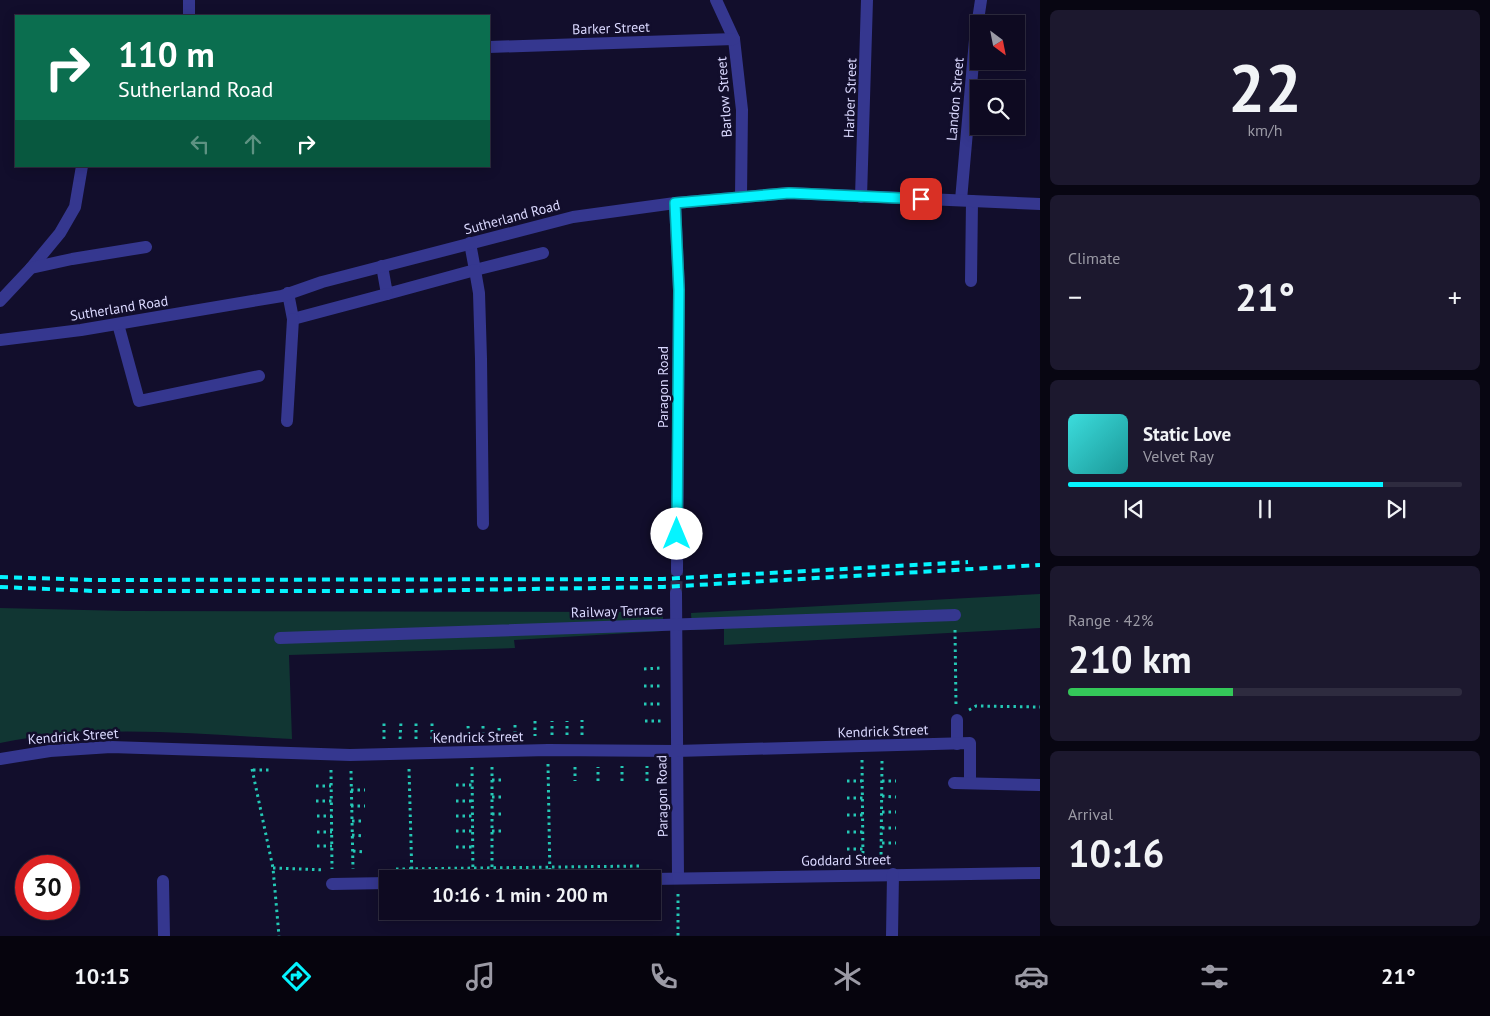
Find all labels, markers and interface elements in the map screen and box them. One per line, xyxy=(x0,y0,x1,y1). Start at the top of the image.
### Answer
north arrow xyxy=(970,15,1025,70)
map controls xyxy=(970,15,1025,135)
street label: Barker Street xyxy=(572,18,650,38)
text: 110 m xyxy=(118,31,215,77)
icon: right xyxy=(35,35,100,100)
text: 22 xyxy=(1228,45,1302,129)
street label: Barlow Street xyxy=(712,56,736,138)
street label: Landon Street xyxy=(942,56,968,142)
street label: Harber Street xyxy=(840,57,860,138)
text: Sutherland Road xyxy=(118,75,273,103)
button: search xyxy=(970,80,1025,135)
text: km/h xyxy=(1247,120,1283,140)
icon: left xyxy=(186,130,214,158)
icon: ahead xyxy=(239,130,267,158)
icon: right xyxy=(292,130,320,158)
pin xyxy=(900,178,942,220)
icon: arrive xyxy=(907,185,935,213)
street label: Sutherland Road xyxy=(462,196,562,238)
text: Climate xyxy=(1068,248,1120,268)
text: 21° xyxy=(1235,272,1295,321)
text: − xyxy=(1068,278,1082,315)
text: + xyxy=(1448,278,1462,315)
street label: Sutherland Road xyxy=(69,291,169,325)
street label: Paragon Road xyxy=(654,346,672,428)
text: Static Love xyxy=(1143,422,1231,446)
text: Velvet Ray xyxy=(1143,446,1214,466)
icon: previous xyxy=(1120,495,1148,523)
icon: pause xyxy=(1251,495,1279,523)
icon: next xyxy=(1382,495,1410,523)
position arrow xyxy=(650,507,702,559)
street label: Railway Terrace xyxy=(571,600,663,622)
text: Range · 42% xyxy=(1068,610,1153,630)
text: 210 km xyxy=(1068,634,1192,683)
street label: Kendrick Street xyxy=(837,720,929,742)
street label: Kendrick Street xyxy=(27,724,119,748)
street label: Kendrick Street xyxy=(432,727,524,747)
street label: Paragon Road xyxy=(652,755,672,837)
text: Arrival xyxy=(1068,804,1113,824)
text: 10:16 xyxy=(1068,828,1164,877)
street label: Goddard Street xyxy=(801,850,891,870)
speed limit sign: 30 xyxy=(15,855,80,920)
text: 10:16 · 1 min · 200 m xyxy=(432,883,608,907)
icon: directions xyxy=(279,959,314,994)
icon: music xyxy=(463,959,498,994)
icon: phone xyxy=(646,959,681,994)
icon: climate xyxy=(830,959,865,994)
icon: car xyxy=(1014,959,1049,994)
icon: filters xyxy=(1197,959,1232,994)
text: 10:15 xyxy=(74,962,130,990)
text: 21° xyxy=(1381,962,1416,990)

